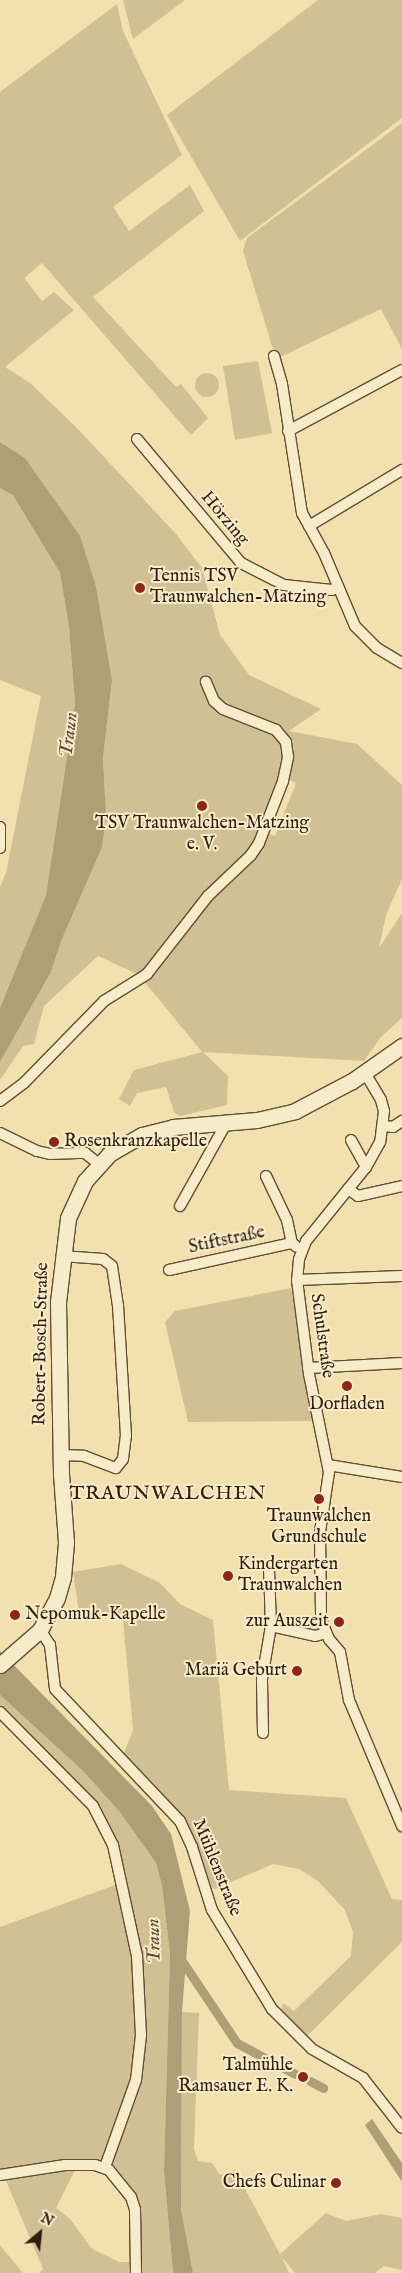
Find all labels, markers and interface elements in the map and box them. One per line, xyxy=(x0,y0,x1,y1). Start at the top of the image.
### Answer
street label: Hörzing xyxy=(195,488,253,550)
place label: Tennis TSV Traunwalchen-Matzing xyxy=(150,567,326,610)
marker: Tennis TSV Traunwalchen-Matzing xyxy=(134,582,146,594)
water label: Traun xyxy=(56,711,84,759)
marker: TSV Traunwalchen-Matzing e. V. xyxy=(196,800,208,812)
place label: TSV Traunwalchen-Matzing e. V. xyxy=(95,814,309,856)
place label: Rosenkranzkapelle xyxy=(64,1131,207,1153)
marker: Rosenkranzkapelle xyxy=(48,1136,60,1148)
street label: Stiftstraße xyxy=(187,1222,267,1260)
street label: Robert-Bosch-Straße xyxy=(30,1262,54,1426)
street label: Schulstraße xyxy=(304,1292,338,1380)
marker: Dorfladen xyxy=(341,1380,353,1392)
place label: Dorfladen xyxy=(309,1394,385,1416)
district label: TRAUNWALCHEN xyxy=(68,1481,268,1505)
marker: Traunwalchen Grundschule xyxy=(313,1493,325,1505)
place label: Traunwalchen Grundschule xyxy=(267,1507,371,1550)
place label: Kindergarten Traunwalchen xyxy=(238,1555,342,1598)
marker: Kindergarten Traunwalchen xyxy=(222,1570,234,1582)
place label: Nepomuk-Kapelle xyxy=(25,1604,166,1626)
marker: Nepomuk-Kapelle xyxy=(9,1609,21,1621)
place label: zur Auszeit xyxy=(245,1611,329,1633)
marker: zur Auszeit xyxy=(333,1616,345,1628)
place label: Mariä Geburt xyxy=(185,1660,287,1682)
marker: Mariä Geburt xyxy=(291,1665,303,1677)
street label: Mühlenstraße xyxy=(187,1816,245,1920)
water label: Traun xyxy=(143,1918,167,1964)
place label: Talmühle Ramsauer E. K. xyxy=(178,2056,293,2098)
marker: Talmühle Ramsauer E. K. xyxy=(297,2071,309,2083)
place label: Chefs Culinar xyxy=(223,2172,326,2194)
marker: Chefs Culinar xyxy=(330,2177,342,2189)
north arrow xyxy=(15,2208,65,2258)
text: N xyxy=(37,2209,57,2231)

